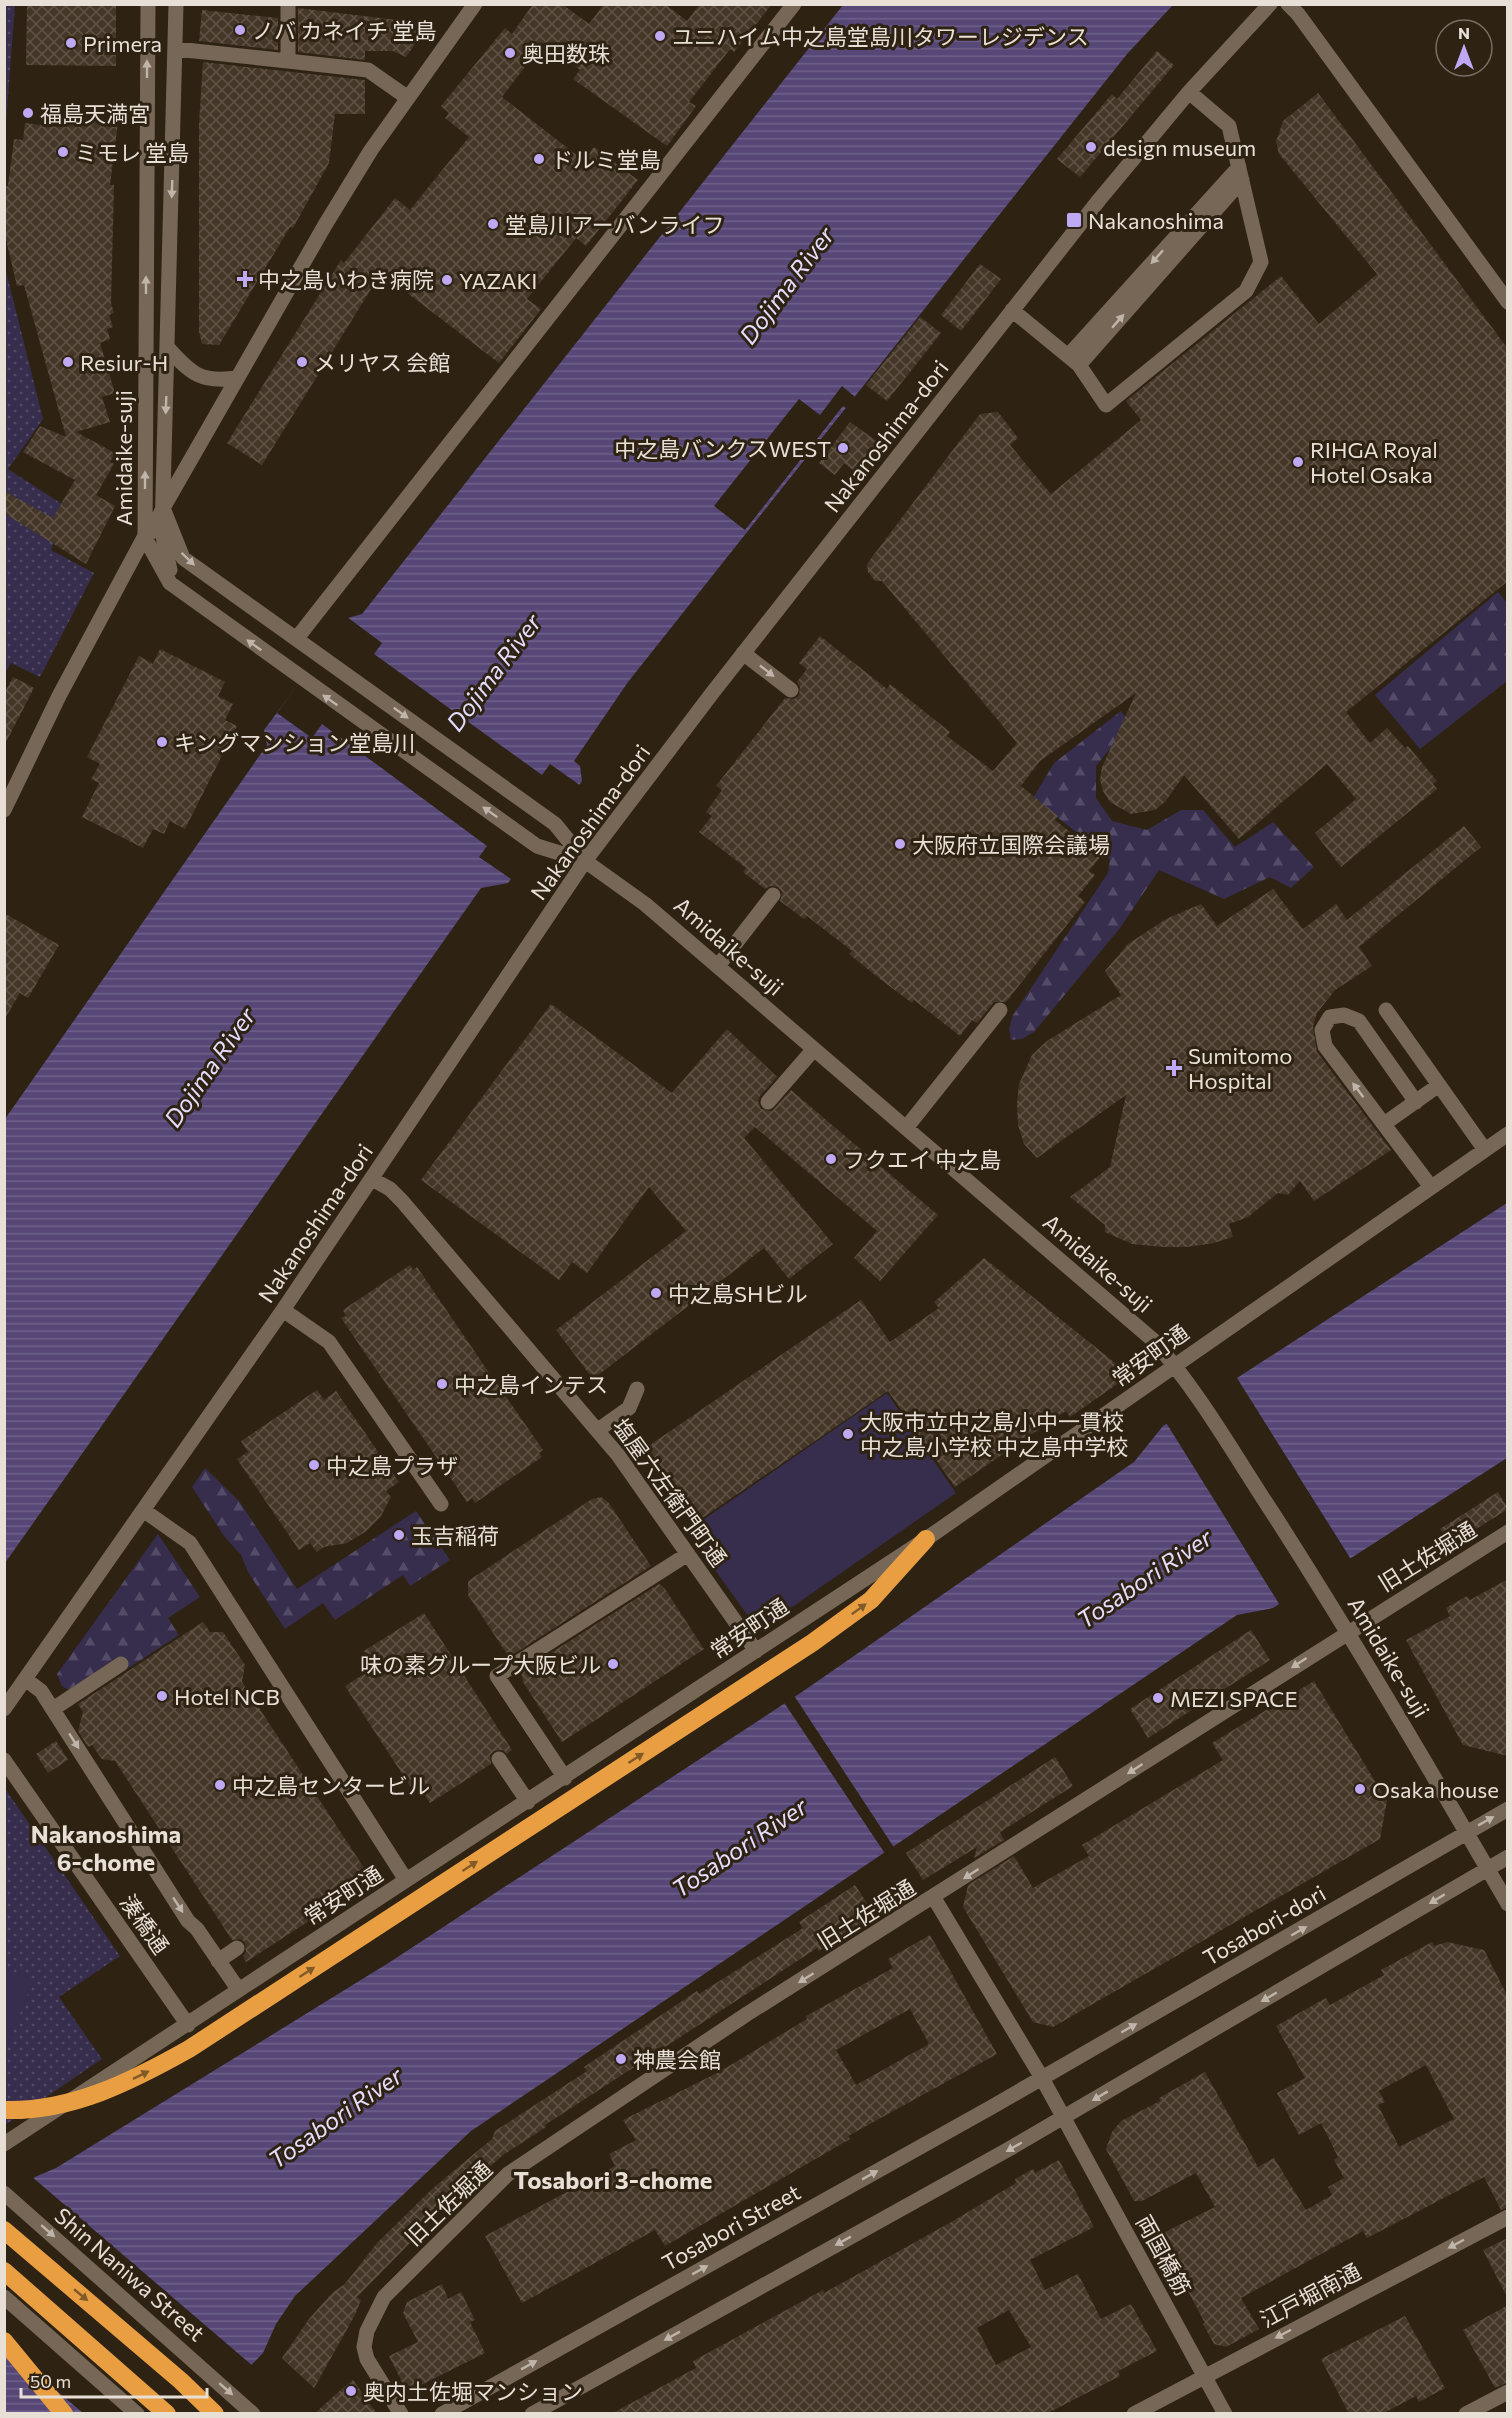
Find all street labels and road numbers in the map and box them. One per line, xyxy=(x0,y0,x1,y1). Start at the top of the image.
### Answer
street label: Nakanoshima-dori xyxy=(818,355,954,517)
street label: Amidaike-suji xyxy=(110,390,137,526)
street label: Nakanoshima-dori xyxy=(525,739,655,905)
street label: Amidaike-suji xyxy=(669,891,789,1001)
street label: Nakanoshima-dori xyxy=(252,1139,378,1307)
street label: Amidaike-suji xyxy=(1038,1208,1158,1318)
street label: 常安町通 xyxy=(1106,1318,1194,1392)
street label: 塩屋六左衛門町通 xyxy=(607,1413,733,1571)
street label: 旧土佐堀通 xyxy=(1373,1515,1481,1597)
street label: 常安町通 xyxy=(705,1592,793,1664)
street label: Amidaike-suji xyxy=(1342,1592,1436,1722)
street label: 常安町通 xyxy=(299,1860,387,1930)
street label: 旧土佐堀通 xyxy=(812,1873,920,1955)
street label: Tosabori-dori xyxy=(1198,1879,1330,1971)
street label: 湊橋通 xyxy=(115,1889,175,1959)
street label: 旧土佐堀通 xyxy=(399,2155,497,2251)
street label: Tosabori Street xyxy=(657,2178,805,2276)
street label: Shin Naniwa Street xyxy=(50,2202,210,2346)
street label: 両国橋筋 xyxy=(1131,2210,1197,2300)
street label: 江戸堀南通 xyxy=(1255,2257,1365,2333)

